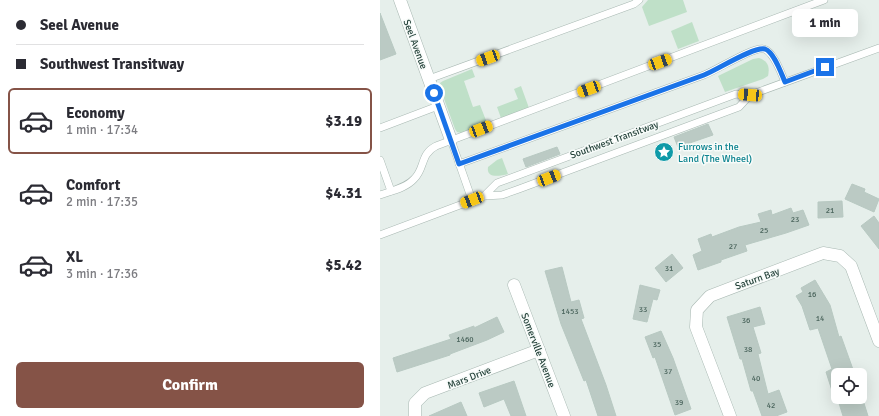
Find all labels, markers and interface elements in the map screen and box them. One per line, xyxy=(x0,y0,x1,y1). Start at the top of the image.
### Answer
callout: 1 min xyxy=(792,9,858,37)
text: 1 min xyxy=(809,15,841,31)
text: Seel Avenue xyxy=(40,16,119,34)
street label: Seel Avenue xyxy=(401,18,430,71)
car xyxy=(475,48,501,68)
car xyxy=(647,52,673,72)
text: Southwest Transitway xyxy=(40,55,184,73)
route end xyxy=(816,58,834,76)
car xyxy=(576,79,602,99)
route start xyxy=(425,84,443,102)
car xyxy=(738,88,762,102)
icon: car xyxy=(18,103,54,139)
text: Economy xyxy=(66,104,125,122)
text: $3.19 xyxy=(325,112,362,130)
street label: Southwest Transitway xyxy=(569,118,660,162)
car xyxy=(468,119,494,139)
text: 1 min · 17:34 xyxy=(66,122,138,138)
place icon: Furrows in the Land (The Wheel) xyxy=(653,141,675,163)
place label: Furrows in the Land (The Wheel) xyxy=(678,141,752,165)
car xyxy=(536,168,562,188)
icon: car xyxy=(18,175,54,211)
text: Comfort xyxy=(66,176,120,194)
text: $4.31 xyxy=(325,184,362,202)
car xyxy=(459,190,485,210)
text: 2 min · 17:35 xyxy=(66,194,138,210)
house number: 21 xyxy=(826,205,834,215)
house number: 23 xyxy=(791,214,799,224)
house number: 25 xyxy=(760,225,768,235)
house number: 27 xyxy=(729,241,737,251)
icon: car xyxy=(18,247,54,283)
text: XL xyxy=(66,248,83,266)
text: $5.42 xyxy=(325,256,362,274)
house number: 31 xyxy=(665,263,673,273)
street label: Saturn Bay xyxy=(733,265,782,293)
text: 3 min · 17:36 xyxy=(66,266,138,282)
house number: 16 xyxy=(808,289,816,299)
house number: 33 xyxy=(639,304,647,314)
house number: 1453 xyxy=(561,306,579,316)
street label: Somerville Avenue xyxy=(518,311,558,389)
house number: 14 xyxy=(816,313,825,323)
house number: 36 xyxy=(742,315,750,325)
house number: 1460 xyxy=(456,334,474,344)
house number: 35 xyxy=(653,339,661,349)
house number: 38 xyxy=(744,344,752,354)
button: Confirm xyxy=(16,362,364,408)
street label: Mars Drive xyxy=(446,364,493,392)
house number: 37 xyxy=(664,366,672,376)
map controls xyxy=(831,368,867,404)
button: locate xyxy=(831,368,867,404)
house number: 40 xyxy=(752,373,760,383)
house number: 39 xyxy=(675,397,683,407)
house number: 42 xyxy=(767,400,775,410)

